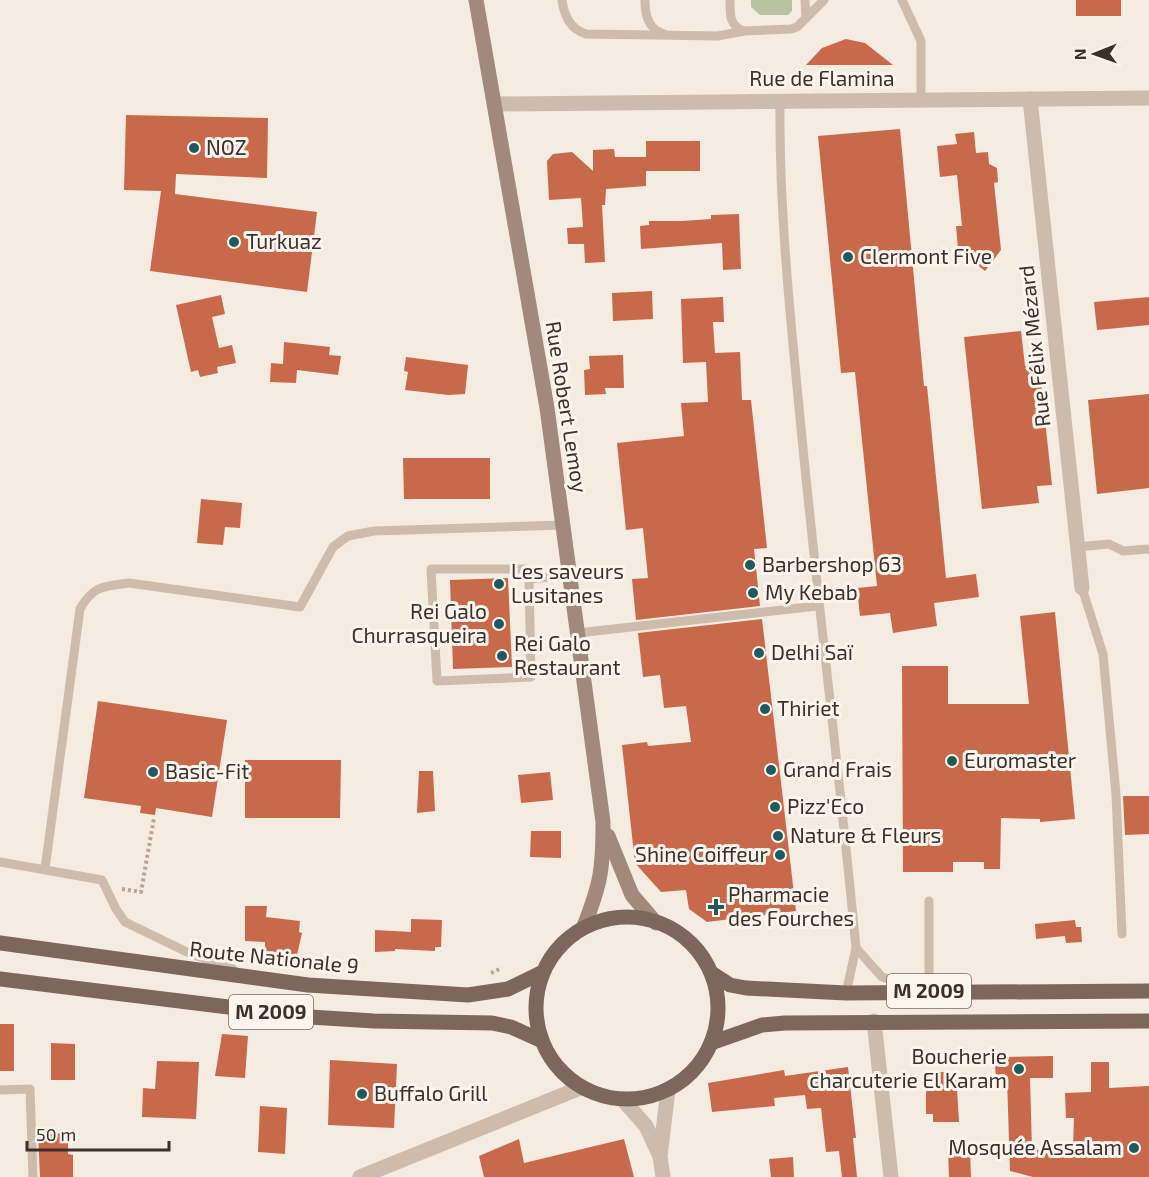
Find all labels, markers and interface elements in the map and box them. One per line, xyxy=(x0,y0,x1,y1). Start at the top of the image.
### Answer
north arrow xyxy=(1065,24,1125,84)
text: N xyxy=(1070,48,1089,60)
street label: Rue de Flamina xyxy=(749,65,895,90)
place label: NOZ xyxy=(206,134,247,159)
marker: NOZ xyxy=(187,141,201,155)
place label: Turkuaz xyxy=(246,228,322,253)
marker: Turkuaz xyxy=(227,235,241,249)
place label: Clermont Five xyxy=(860,243,992,268)
marker: Clermont Five xyxy=(841,250,855,264)
street label: Rue Félix Mézard xyxy=(1013,264,1054,428)
street label: Rue Robert Lemoy xyxy=(542,319,593,494)
place label: Barbershop 63 xyxy=(762,551,902,576)
place label: Les saveurs Lusitanes xyxy=(511,558,624,607)
marker: Barbershop 63 xyxy=(743,558,757,572)
marker: Les saveurs Lusitanes xyxy=(492,577,506,591)
place label: My Kebab xyxy=(765,579,858,604)
marker: My Kebab xyxy=(746,586,760,600)
place label: Rei Galo Churrasqueira xyxy=(351,598,487,647)
marker: Rei Galo Churrasqueira xyxy=(492,617,506,631)
place label: Rei Galo Restaurant xyxy=(514,630,620,679)
place label: Delhi Saï xyxy=(771,639,854,664)
marker: Delhi Saï xyxy=(752,646,766,660)
marker: Rei Galo Restaurant xyxy=(495,649,509,663)
place label: Thiriet xyxy=(777,695,840,720)
marker: Thiriet xyxy=(758,702,772,716)
place label: Euromaster xyxy=(964,747,1077,772)
marker: Euromaster xyxy=(945,754,959,768)
place label: Grand Frais xyxy=(783,756,892,781)
place label: Basic-Fit xyxy=(165,758,249,783)
marker: Grand Frais xyxy=(764,763,778,777)
marker: Basic-Fit xyxy=(146,765,160,779)
place label: Pizz'Eco xyxy=(787,793,864,818)
marker: Pizz'Eco xyxy=(768,800,782,814)
place label: Nature & Fleurs xyxy=(790,822,941,847)
marker: Nature & Fleurs xyxy=(771,829,785,843)
place label: Shine Coiffeur xyxy=(635,841,769,866)
marker: Shine Coiffeur xyxy=(773,848,787,862)
place label: Pharmacie des Fourches xyxy=(728,881,854,930)
marker: Pharmacie des Fourches xyxy=(709,900,723,914)
street label: Route Nationale 9 xyxy=(188,935,360,978)
road number: M 2009 xyxy=(887,974,971,1008)
road number: M 2009 xyxy=(229,995,313,1029)
place label: Boucherie charcuterie El Karam xyxy=(809,1043,1007,1092)
marker: Boucherie charcuterie El Karam xyxy=(1012,1062,1026,1076)
place label: Buffalo Grill xyxy=(374,1080,488,1105)
marker: Buffalo Grill xyxy=(355,1087,369,1101)
scale bar xyxy=(27,1114,170,1152)
text: 50 m xyxy=(36,1123,76,1145)
place label: Mosquée Assalam xyxy=(948,1134,1122,1159)
marker: Mosquée Assalam xyxy=(1127,1141,1141,1155)

